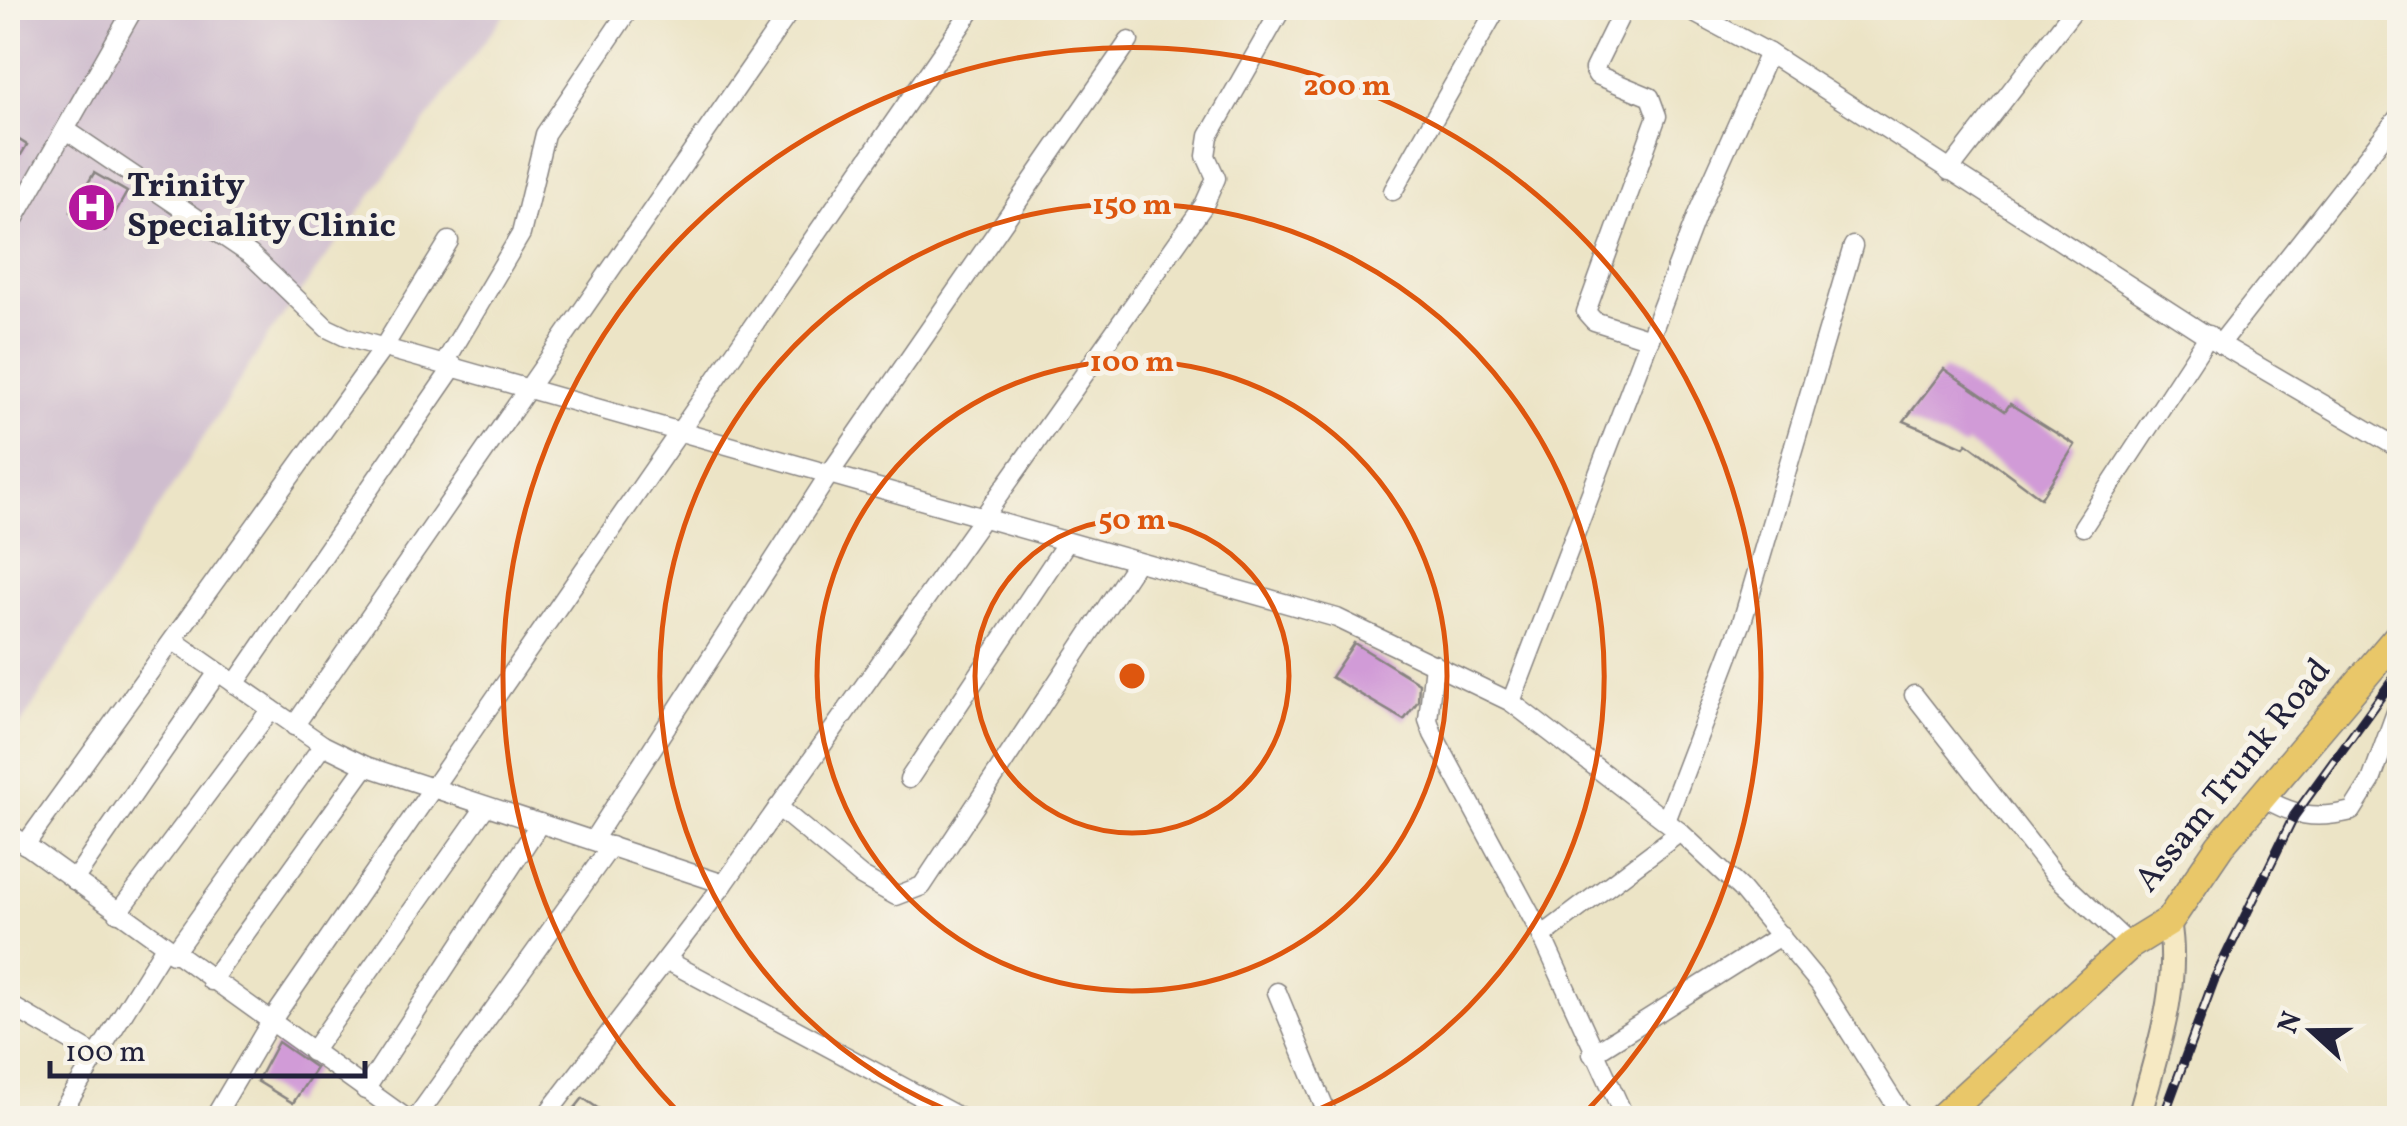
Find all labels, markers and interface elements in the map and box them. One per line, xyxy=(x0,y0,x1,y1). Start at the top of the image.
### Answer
text: 200 m xyxy=(1303,66,1391,108)
place label: Trinity Speciality Clinic xyxy=(127,163,396,251)
hospital icon: Trinity Speciality Clinic xyxy=(66,181,118,233)
text: 150 m xyxy=(1092,185,1172,227)
text: 100 m xyxy=(1090,342,1174,384)
text: 50 m xyxy=(1098,500,1166,542)
street label: Assam Trunk Road xyxy=(2125,649,2343,903)
centre of rings xyxy=(1114,658,1150,694)
north arrow xyxy=(2262,981,2362,1081)
text: N xyxy=(2269,1006,2313,1039)
scale bar xyxy=(50,1016,365,1078)
text: 100 m xyxy=(65,1032,146,1074)

